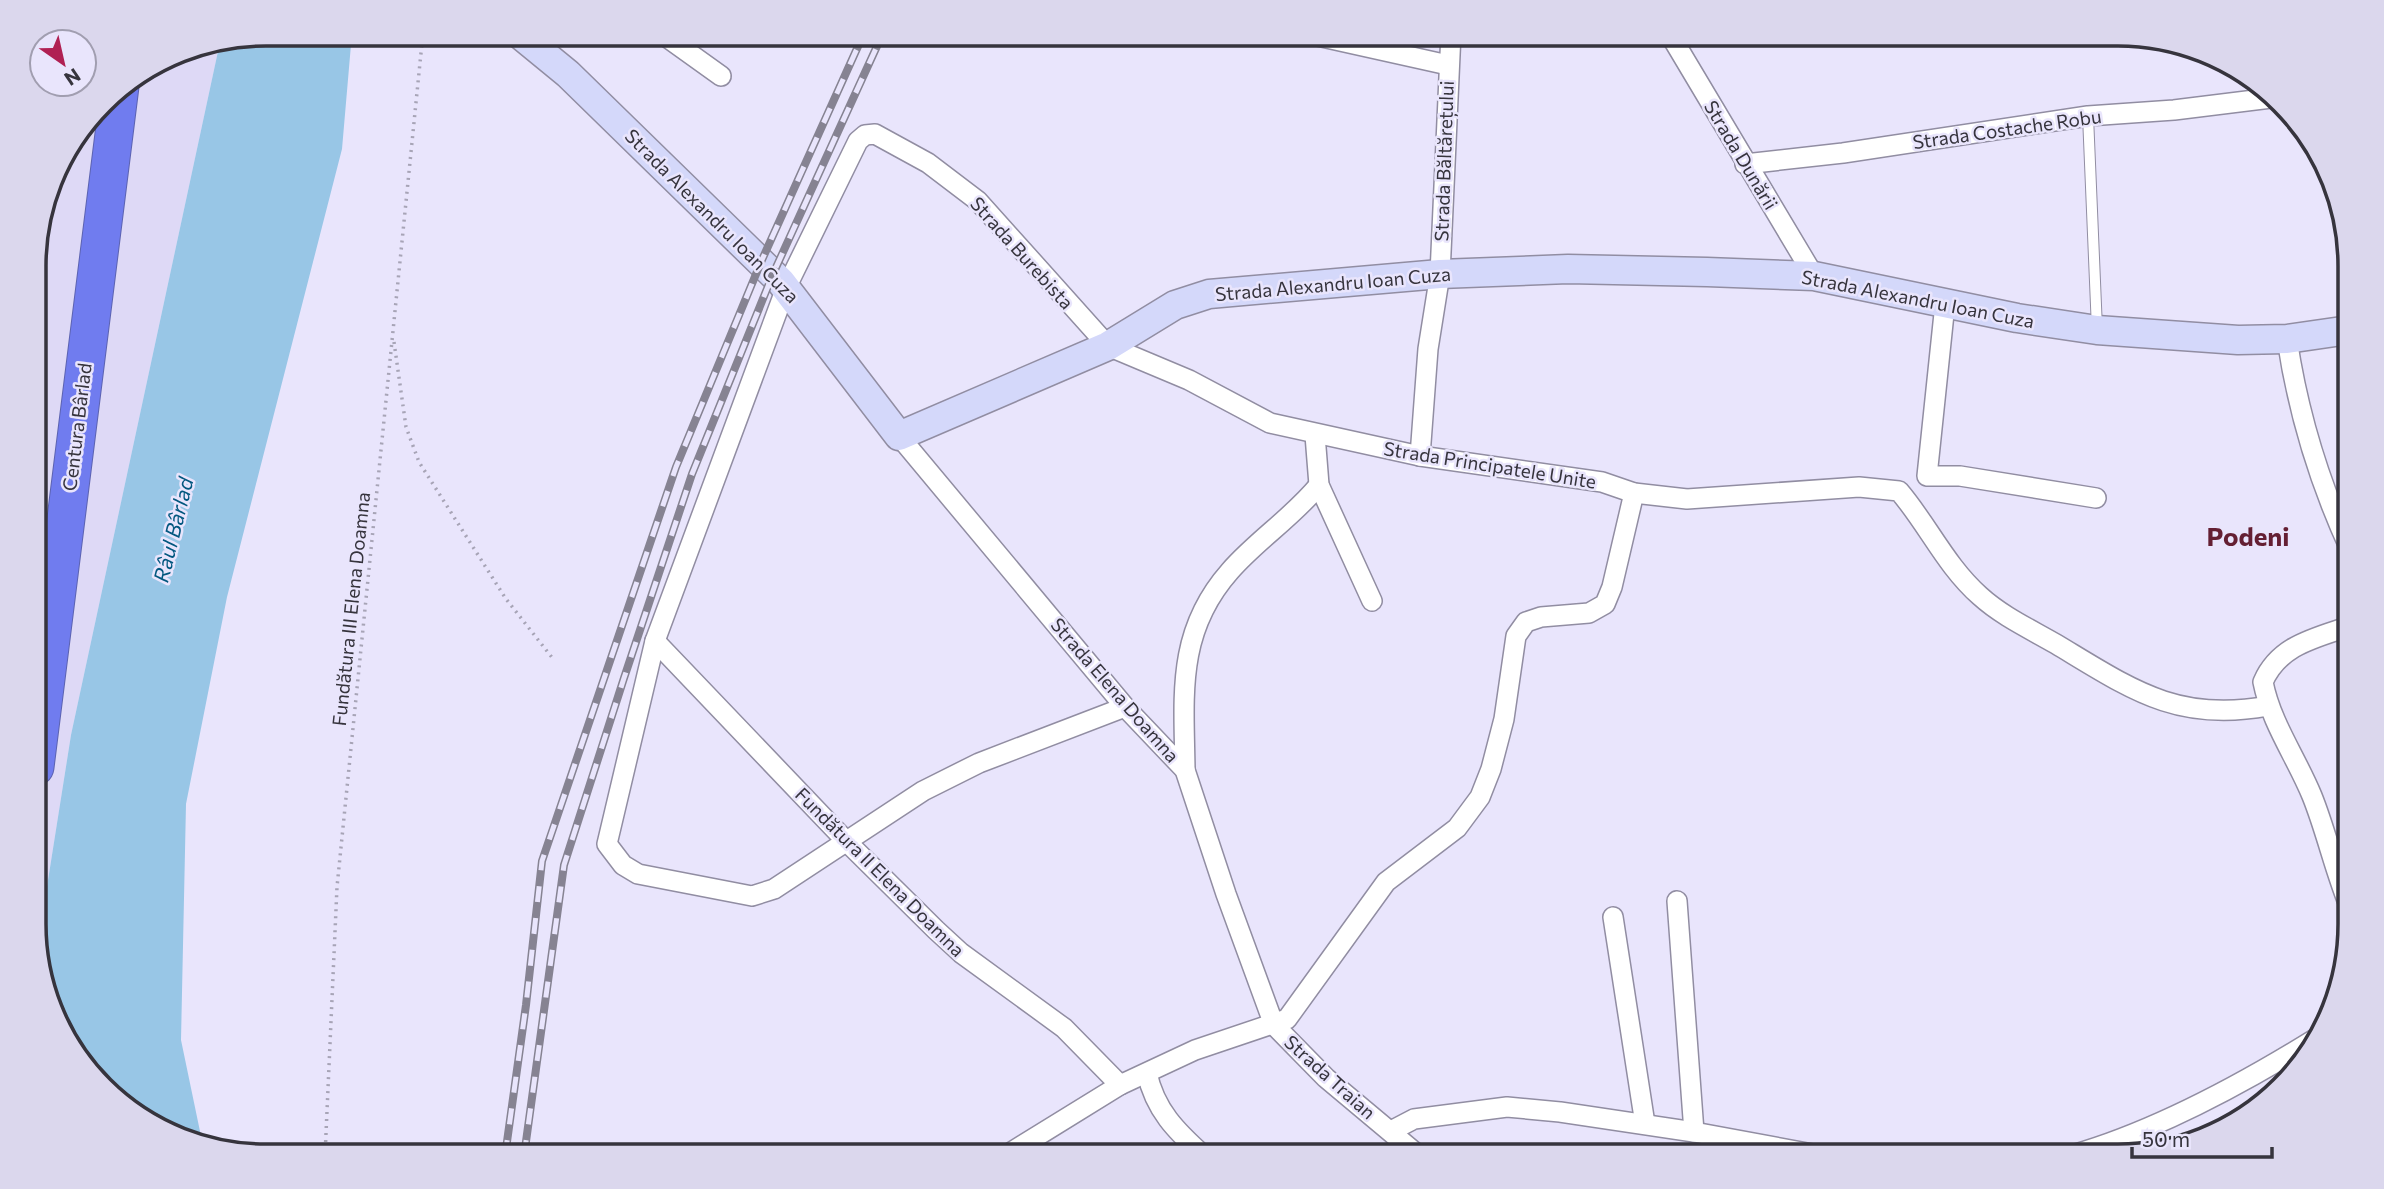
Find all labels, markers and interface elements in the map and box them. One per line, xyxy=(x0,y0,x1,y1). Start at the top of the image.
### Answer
north arrow xyxy=(28,28,98,98)
text: N xyxy=(60,64,85,91)
street label: Strada Băltărețului xyxy=(1429,80,1460,242)
street label: Strada Dunării xyxy=(1700,96,1783,214)
street label: Strada Costache Robu xyxy=(1911,104,2103,153)
street label: Strada Alexandru Ioan Cuza xyxy=(621,124,804,307)
street label: Strada Burebista xyxy=(966,192,1079,314)
street label: Strada Alexandru Ioan Cuza xyxy=(1214,262,1452,305)
street label: Strada Alexandru Ioan Cuza xyxy=(1800,265,2036,332)
street label: Centura Bârlad xyxy=(57,362,96,492)
street label: Strada Principatele Unite xyxy=(1382,436,1598,493)
water label: Râul Bârlad xyxy=(147,474,198,585)
street label: Fundătura III Elena Doamna xyxy=(327,491,374,727)
district label: Podeni xyxy=(2206,520,2290,551)
street label: Strada Elena Doamna xyxy=(1046,613,1184,767)
street label: Fundătura II Elena Doamna xyxy=(791,782,970,961)
street label: Strada Traian xyxy=(1280,1030,1380,1123)
scale bar xyxy=(2132,1116,2272,1160)
text: 50 m xyxy=(2142,1126,2190,1151)

